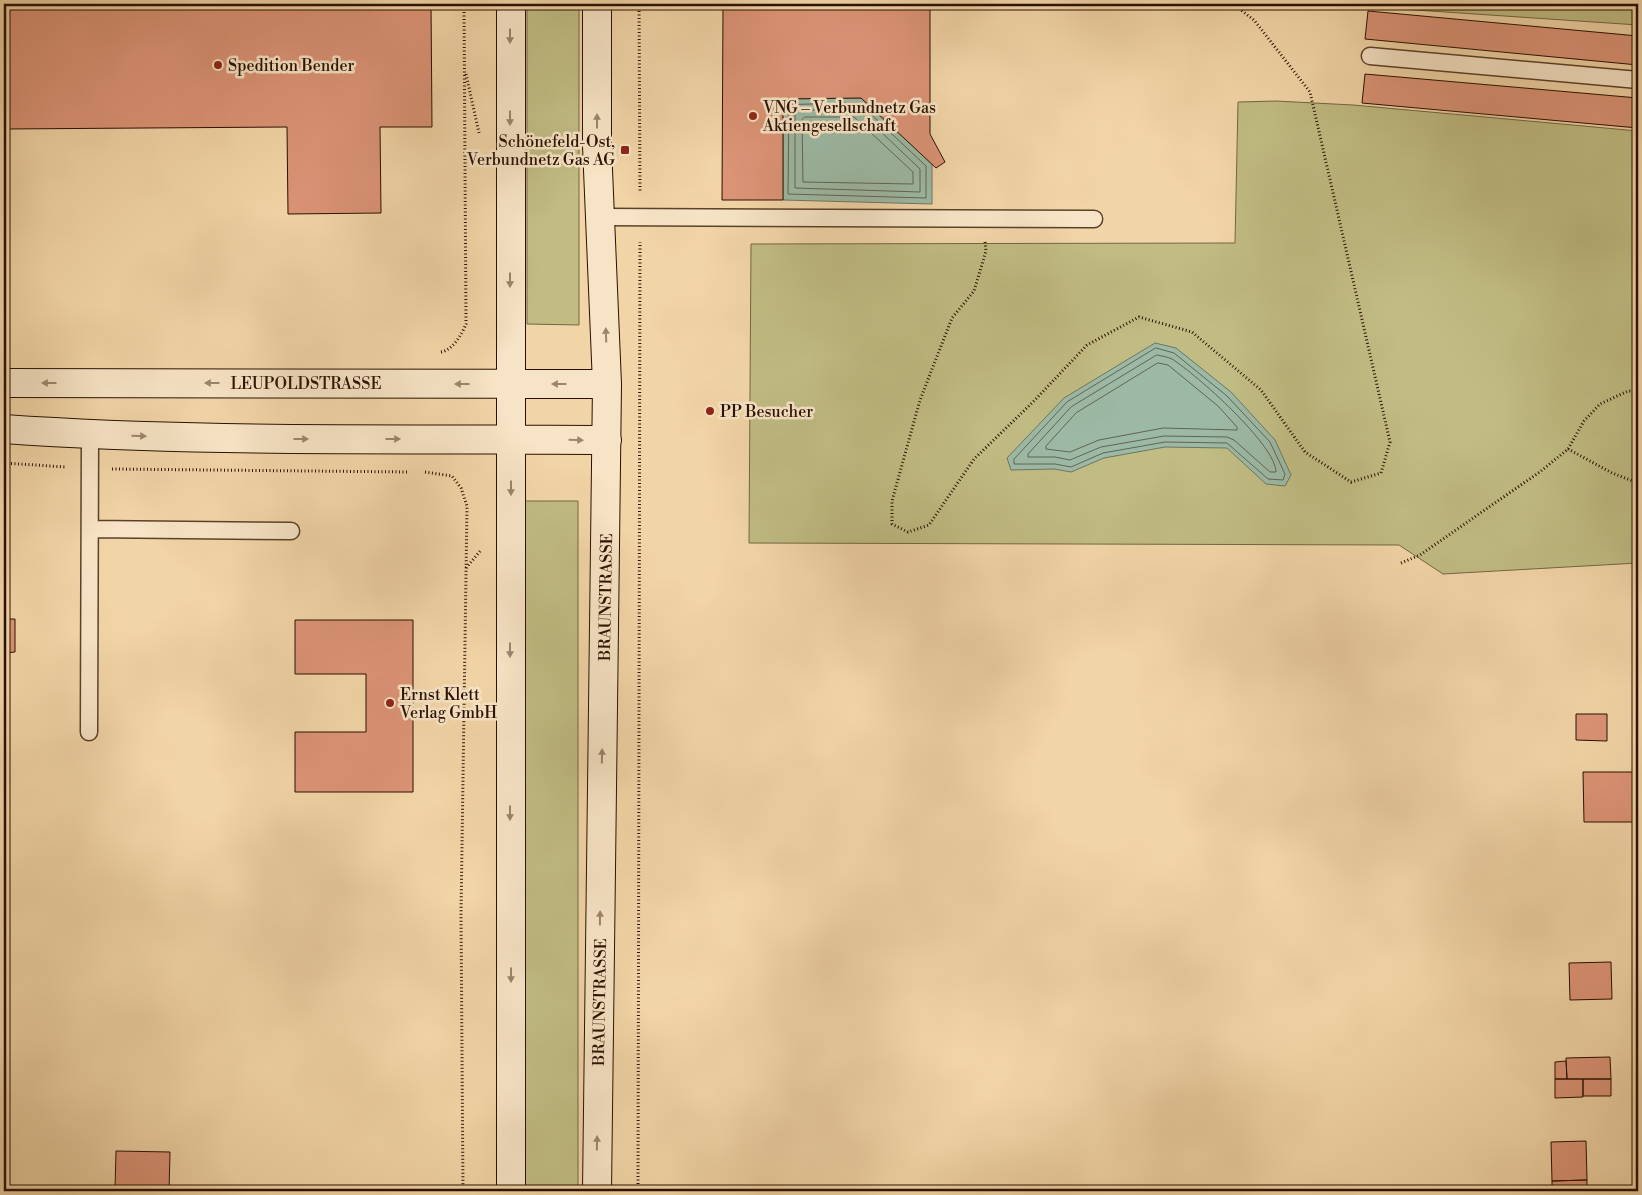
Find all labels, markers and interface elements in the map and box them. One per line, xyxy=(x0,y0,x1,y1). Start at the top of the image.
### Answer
one-way arrow xyxy=(506,29,514,45)
place label: Spedition Bender xyxy=(228,56,354,76)
marker: Spedition Bender xyxy=(212,59,224,71)
place label: VNG – Verbundnetz Gas Aktiengesellschaft xyxy=(762,98,936,136)
one-way arrow xyxy=(506,110,514,126)
marker: VNG – Verbundnetz Gas Aktiengesellschaft xyxy=(747,110,759,122)
one-way arrow xyxy=(593,112,601,128)
place label: Schönefeld-Ost, Verbundnetz Gas AG xyxy=(466,132,615,170)
marker: Schönefeld-Ost, Verbundnetz Gas AG xyxy=(619,144,631,156)
one-way arrow xyxy=(506,272,514,288)
one-way arrow xyxy=(602,327,610,343)
street label: LEUPOLDSTRASSE xyxy=(230,374,382,394)
one-way arrow xyxy=(41,379,57,387)
one-way arrow xyxy=(203,379,219,387)
one-way arrow xyxy=(453,380,469,388)
one-way arrow xyxy=(551,380,567,388)
place label: PP Besucher xyxy=(720,402,813,422)
marker: PP Besucher xyxy=(704,405,716,417)
one-way arrow xyxy=(131,433,147,441)
one-way arrow xyxy=(294,435,310,443)
one-way arrow xyxy=(385,435,401,443)
one-way arrow xyxy=(569,436,585,444)
one-way arrow xyxy=(507,480,515,496)
street label: BRAUNSTRASSE xyxy=(595,533,617,662)
one-way arrow xyxy=(506,643,514,659)
place label: Ernst Klett Verlag GmbH xyxy=(399,685,497,723)
marker: Ernst Klett Verlag GmbH xyxy=(384,697,396,709)
one-way arrow xyxy=(599,747,607,763)
one-way arrow xyxy=(506,805,514,821)
one-way arrow xyxy=(596,910,604,926)
street label: BRAUNSTRASSE xyxy=(589,938,611,1067)
one-way arrow xyxy=(507,968,515,984)
one-way arrow xyxy=(593,1134,601,1150)

